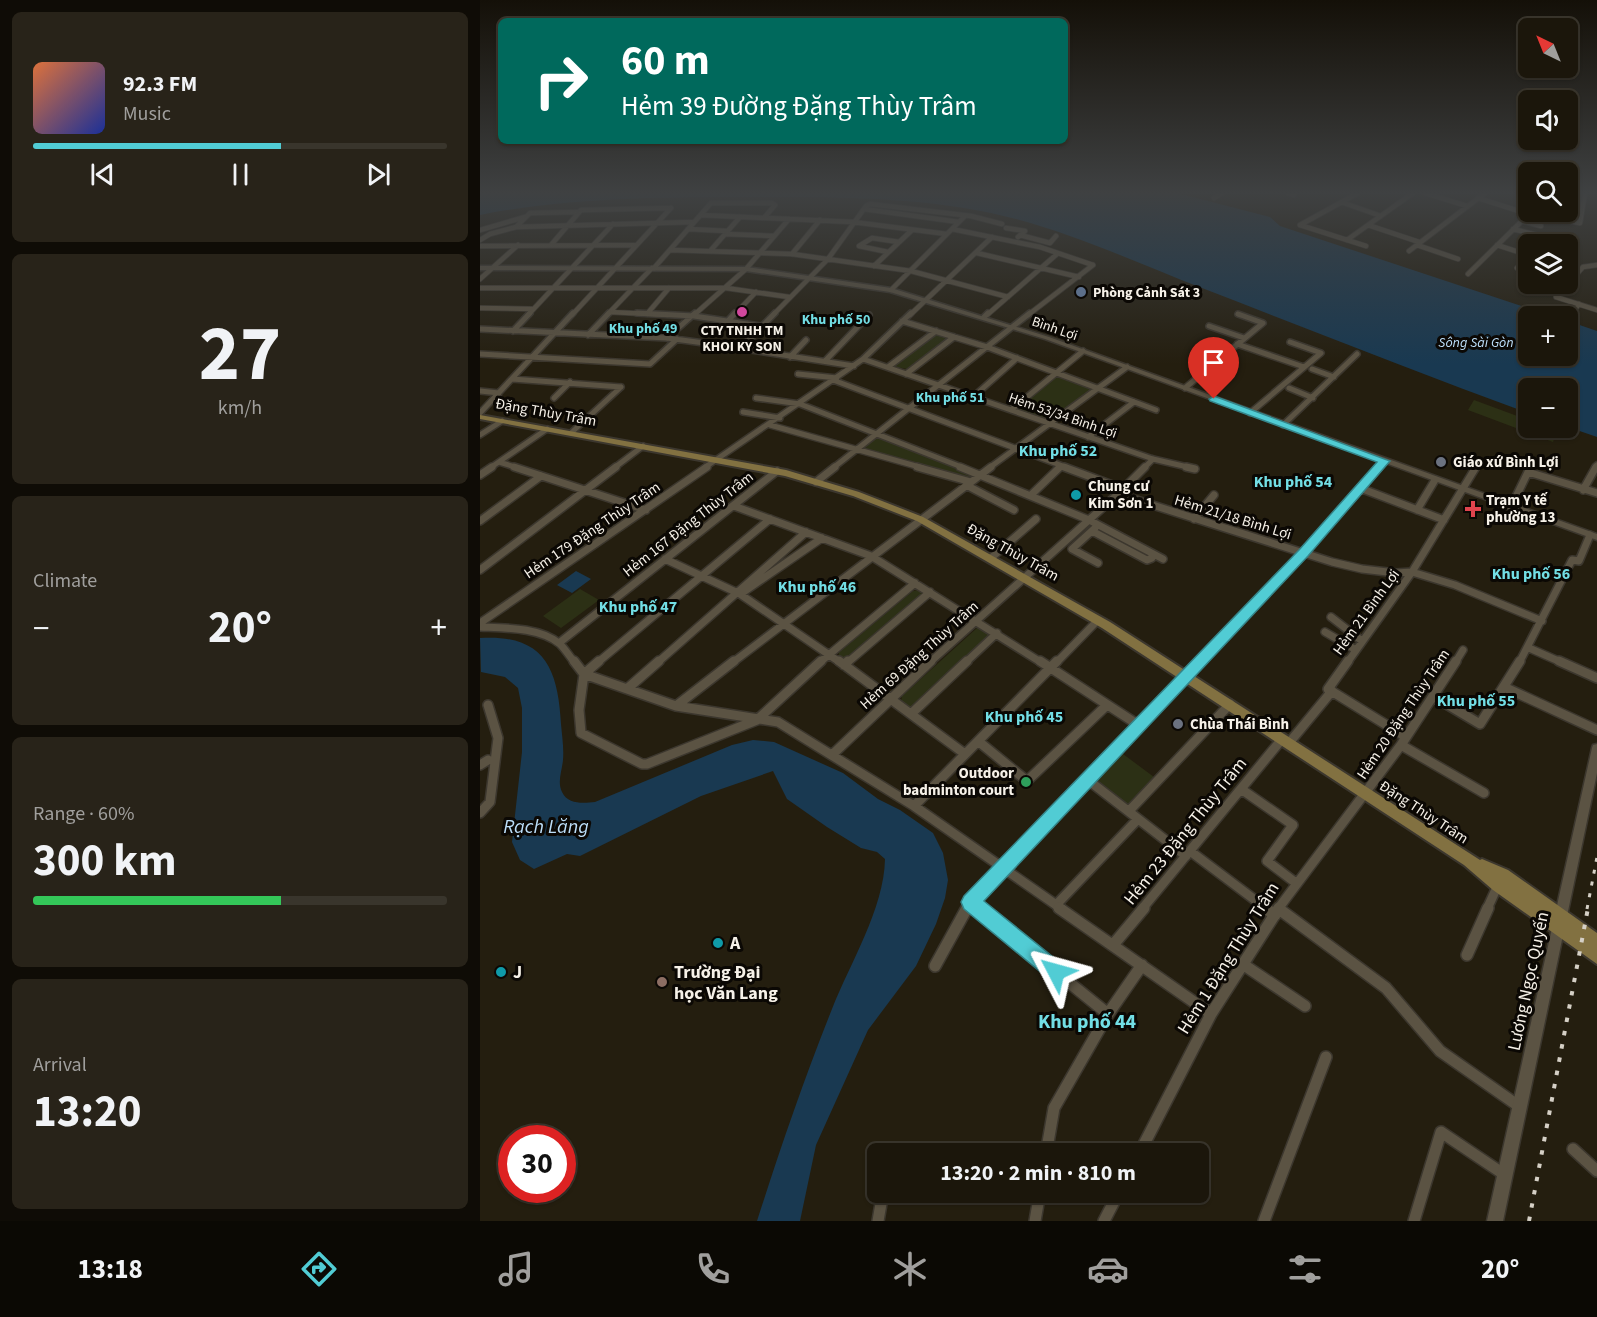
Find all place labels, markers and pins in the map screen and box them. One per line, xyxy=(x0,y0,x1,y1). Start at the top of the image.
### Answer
place label: Phòng Cảnh Sát 3 xyxy=(1093,283,1200,303)
marker: Phòng Cảnh Sát 3 xyxy=(1074,285,1088,299)
marker: CTY TNHH TM KHOI KY SON xyxy=(735,305,749,319)
place label: CTY TNHH TM KHOI KY SON xyxy=(701,321,783,357)
pin xyxy=(1188,337,1239,399)
place label: Giáo xứ Bình Lợi xyxy=(1453,452,1559,473)
marker: Giáo xứ Bình Lợi xyxy=(1434,455,1448,469)
place label: Chung cư Kim Sơn 1 xyxy=(1088,476,1153,514)
marker: Chung cư Kim Sơn 1 xyxy=(1069,488,1083,502)
place label: Trạm Y tế phường 13 xyxy=(1486,490,1556,528)
marker: Trạm Y tế phường 13 xyxy=(1464,500,1482,518)
place label: Chùa Thái Bình xyxy=(1190,714,1289,735)
marker: Chùa Thái Bình xyxy=(1171,717,1185,731)
place label: Outdoor badminton court xyxy=(903,763,1014,801)
marker: Outdoor badminton court xyxy=(1019,775,1033,789)
place label: A xyxy=(729,931,741,956)
marker: A xyxy=(711,936,725,950)
place label: J xyxy=(513,960,522,985)
place label: Trường Đại học Văn Lang xyxy=(674,960,778,1006)
marker: J xyxy=(494,965,508,979)
marker: Trường Đại học Văn Lang xyxy=(655,975,669,989)

